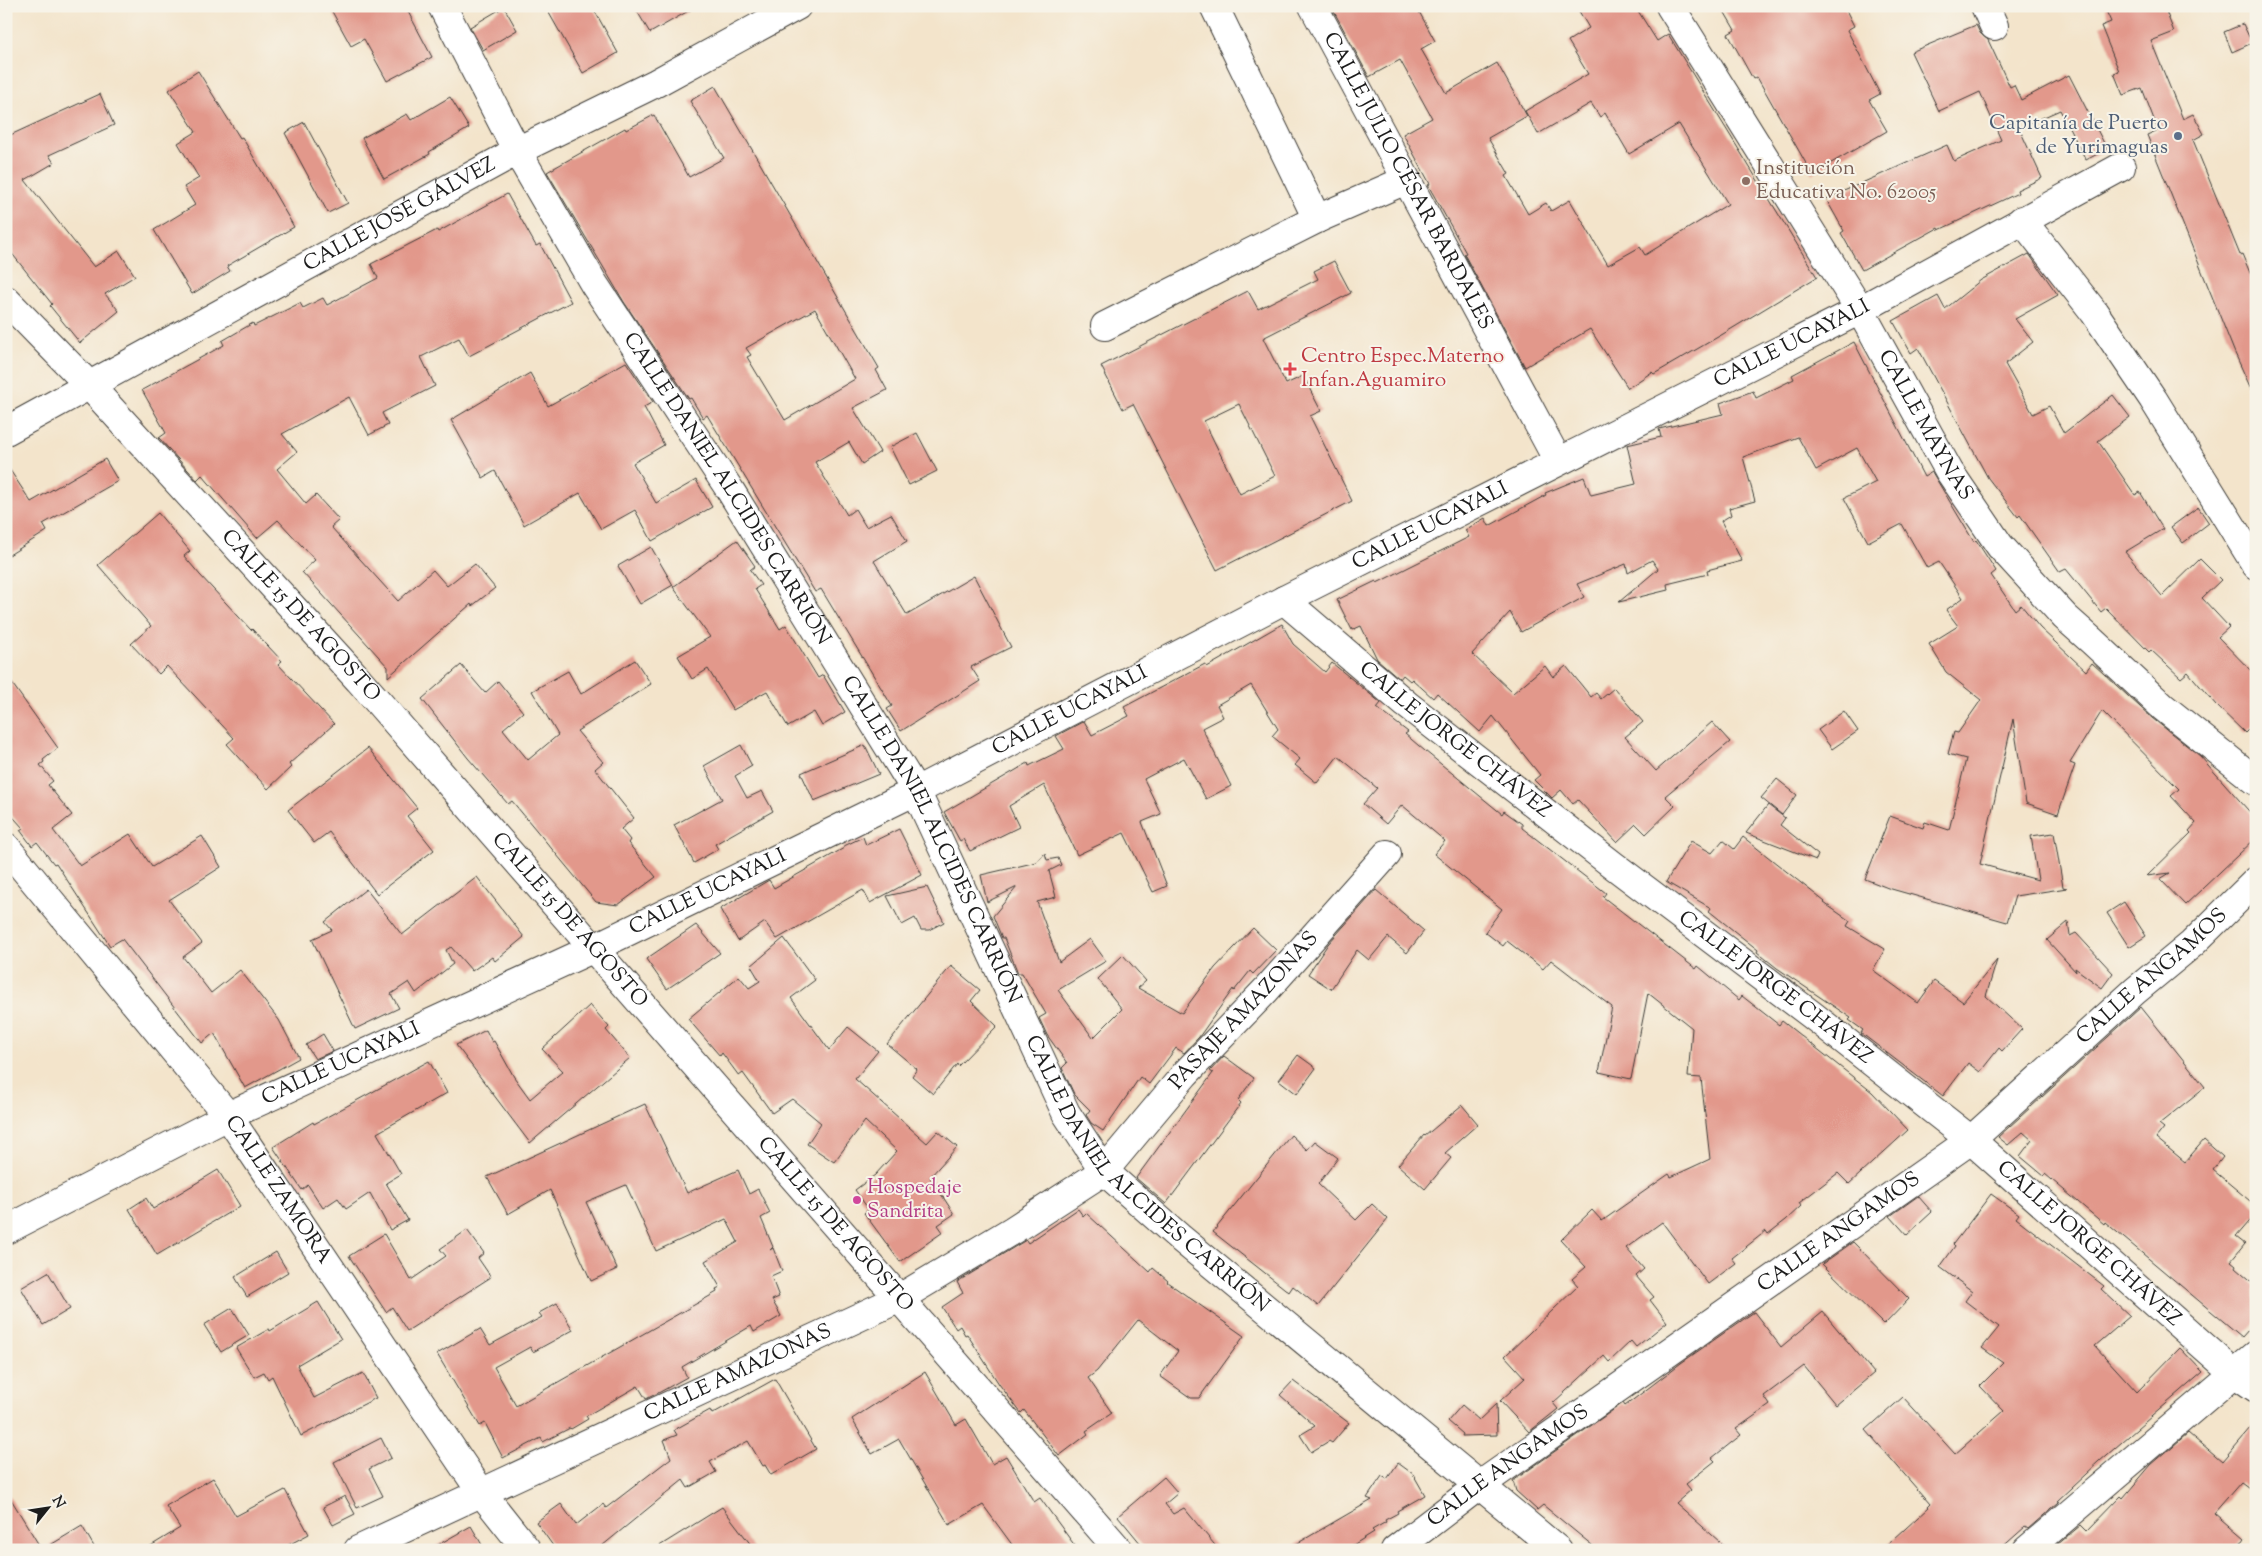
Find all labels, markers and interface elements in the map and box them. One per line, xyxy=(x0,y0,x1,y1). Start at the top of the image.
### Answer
street label: CALLE JULIO CÉSAR BARDALES xyxy=(1315,27,1500,336)
place label: Capitanía de Puerto de Yurimaguas xyxy=(1989,109,2168,163)
marker: Capitanía de Puerto de Yurimaguas xyxy=(2172,130,2184,142)
street label: CALLE JOSÉ GÁLVEZ xyxy=(298,150,501,280)
place label: Institución Educativa No. 62005 xyxy=(1756,154,1936,208)
marker: Institución Educativa No. 62005 xyxy=(1740,175,1752,187)
street label: CALLE UCAYALI xyxy=(1709,292,1876,396)
street label: CALLE DANIEL ALCIDES CARRIÓN xyxy=(615,327,838,651)
place label: Centro Espec.Materno Infan.Aguamiro xyxy=(1301,342,1504,396)
street label: CALLE MAYNAS xyxy=(1870,344,1980,507)
marker: Centro Espec.Materno Infan.Aguamiro xyxy=(1283,362,1297,376)
street label: CALLE UCAYALI xyxy=(1347,474,1514,578)
street label: CALLE 15 DE AGOSTO xyxy=(214,523,387,709)
street label: CALLE JORGE CHÁVEZ xyxy=(1352,655,1557,826)
street label: CALLE UCAYALI xyxy=(987,658,1153,764)
street label: CALLE DANIEL ALCIDES CARRIÓN xyxy=(833,670,1028,1009)
street label: CALLE 15 DE AGOSTO xyxy=(484,826,654,1015)
street label: CALLE UCAYALI xyxy=(624,841,792,944)
street label: CALLE ANGAMOS xyxy=(2070,902,2235,1052)
street label: CALLE JORGE CHÁVEZ xyxy=(1672,904,1879,1072)
street label: PASAJE AMAZONAS xyxy=(1163,925,1326,1097)
street label: CALLE UCAYALI xyxy=(257,1015,425,1113)
street label: CALLE DANIEL ALCIDES CARRIÓN xyxy=(1017,1031,1276,1321)
street label: CALLE ZAMORA xyxy=(217,1110,339,1270)
street label: CALLE 15 DE AGOSTO xyxy=(750,1130,920,1319)
street label: CALLE JORGE CHÁVEZ xyxy=(1990,1154,2188,1334)
street label: CALLE ANGAMOS xyxy=(1752,1165,1927,1300)
place label: Hospedaje Sandrita xyxy=(867,1173,962,1227)
marker: Hospedaje Sandrita xyxy=(851,1194,863,1206)
street label: CALLE AMAZONAS xyxy=(639,1317,837,1430)
street label: CALLE ANGAMOS xyxy=(1421,1398,1595,1535)
north arrow xyxy=(22,1484,72,1534)
text: N xyxy=(46,1493,69,1512)

